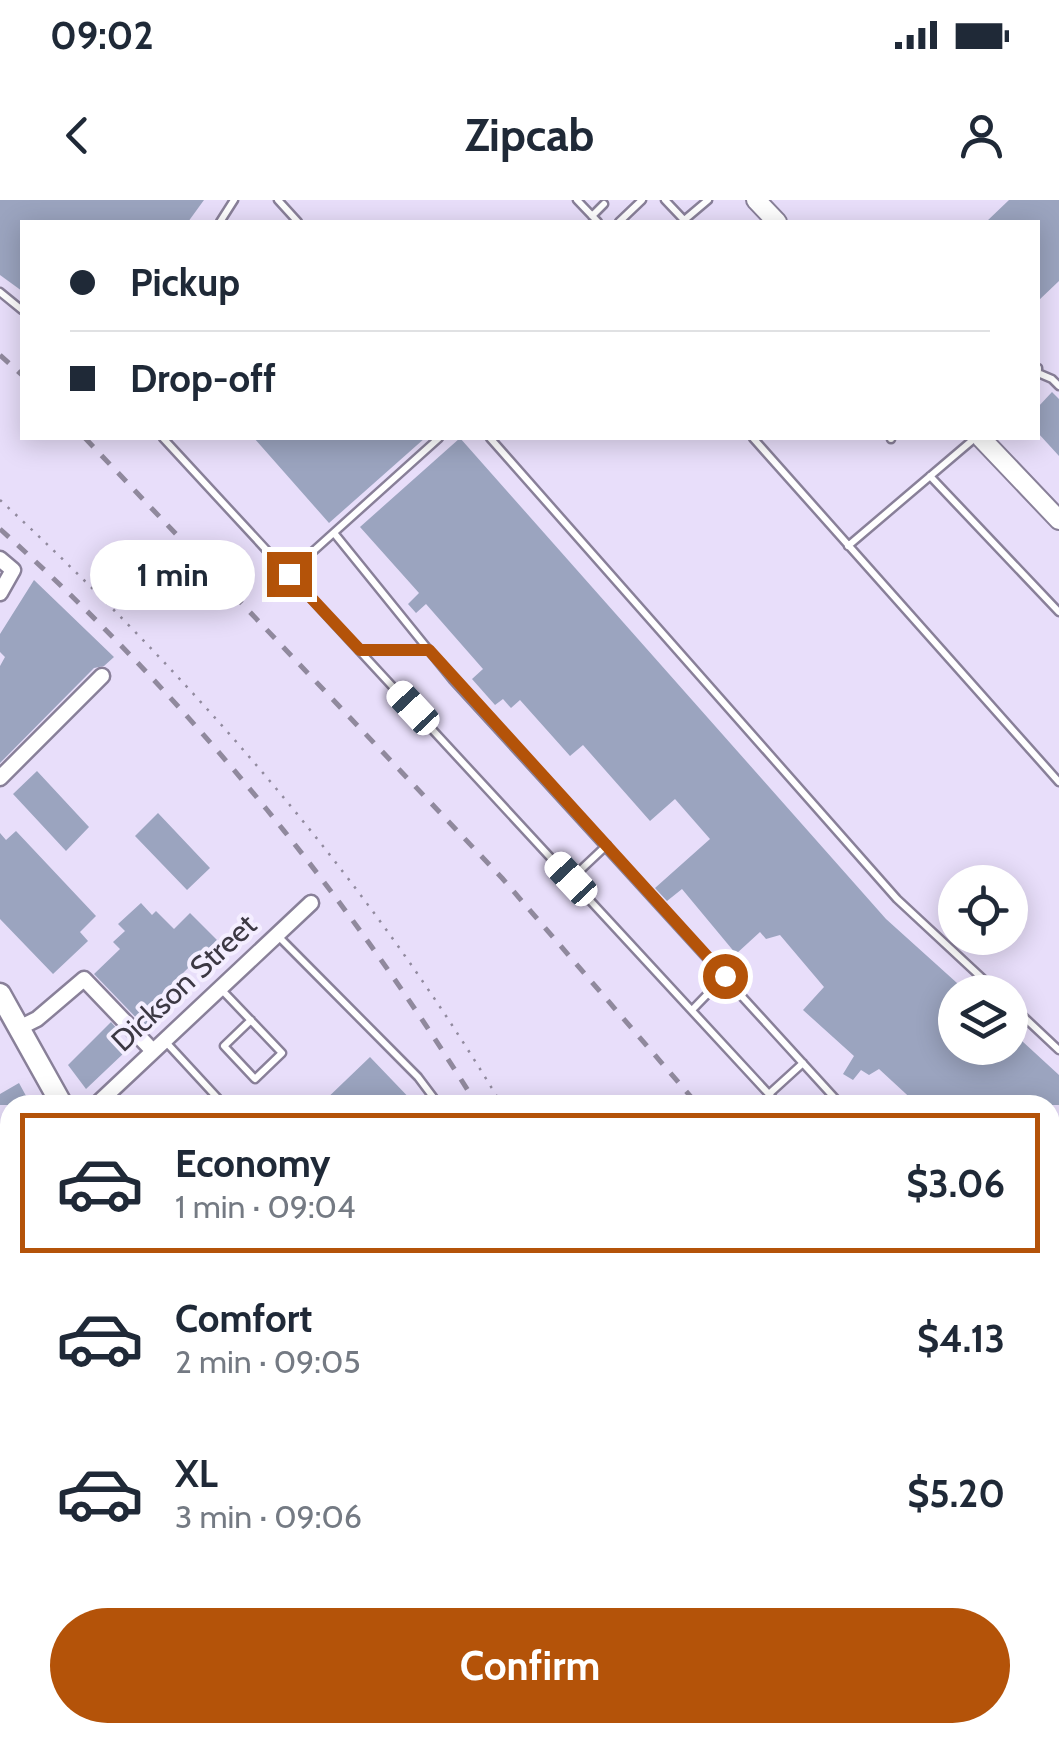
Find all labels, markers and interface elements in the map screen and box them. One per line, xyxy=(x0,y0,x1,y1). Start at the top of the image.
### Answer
text: 09:02 xyxy=(50,12,154,59)
icon: back xyxy=(50,108,105,163)
text: Zipcab xyxy=(465,108,594,162)
icon: person xyxy=(954,108,1009,163)
text: Pickup xyxy=(130,259,240,306)
text: Drop-off xyxy=(130,355,276,402)
callout: 1 min xyxy=(89,539,254,609)
route end xyxy=(267,552,312,597)
text: 1 min xyxy=(136,555,209,594)
car xyxy=(382,676,444,740)
car xyxy=(540,847,602,911)
map controls xyxy=(938,865,1028,1065)
button: locate xyxy=(938,865,1028,955)
street label: Dickson Street xyxy=(104,906,264,1059)
route start xyxy=(703,954,748,999)
button: layers xyxy=(938,975,1028,1065)
icon: car xyxy=(55,1138,145,1228)
text: Economy xyxy=(175,1140,330,1187)
text: $3.06 xyxy=(906,1160,1005,1207)
text: 1 min · 09:04 xyxy=(175,1187,355,1226)
icon: car xyxy=(55,1293,145,1383)
text: Comfort xyxy=(175,1295,312,1342)
text: $4.13 xyxy=(917,1315,1005,1362)
text: 2 min · 09:05 xyxy=(175,1342,361,1381)
icon: car xyxy=(55,1448,145,1538)
text: XL xyxy=(175,1450,218,1497)
text: $5.20 xyxy=(907,1470,1005,1517)
text: 3 min · 09:06 xyxy=(175,1497,362,1536)
button: Confirm xyxy=(50,1608,1010,1723)

